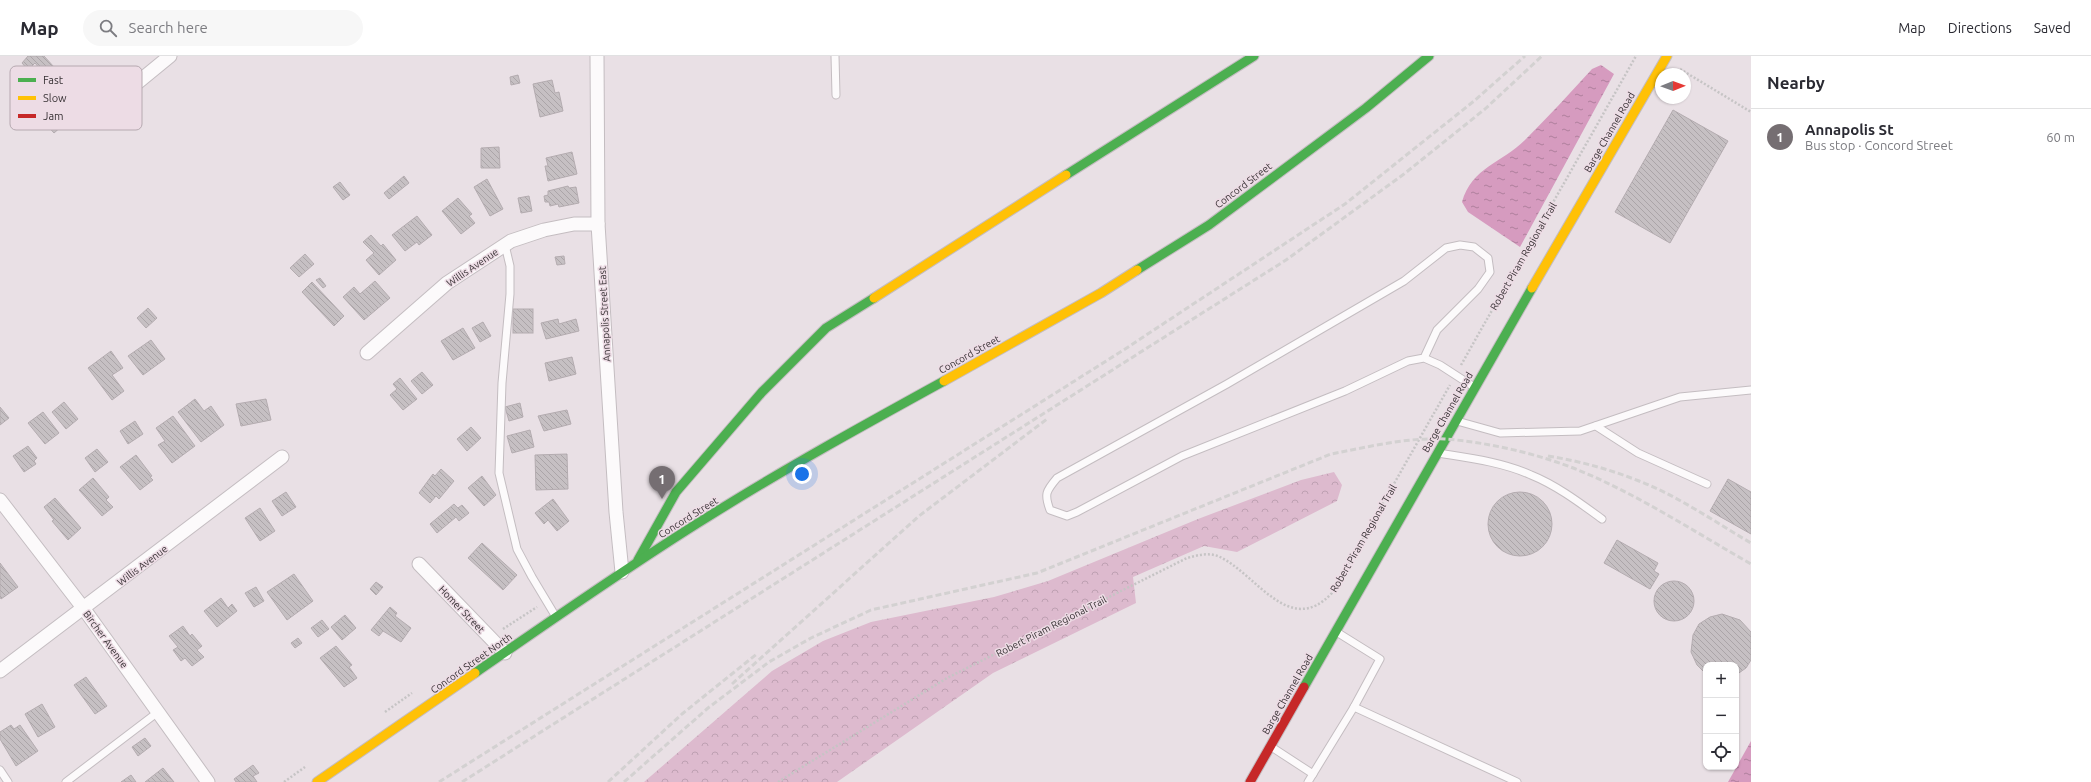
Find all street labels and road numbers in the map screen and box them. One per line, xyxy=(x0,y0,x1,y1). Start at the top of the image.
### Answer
street label: Barge Channel Road xyxy=(1582,90,1637,174)
street label: Concord Street xyxy=(1213,161,1274,210)
street label: Robert Piram Regional Trail xyxy=(1488,200,1559,312)
street label: Willis Avenue xyxy=(444,246,500,289)
street label: Annapolis Street East xyxy=(597,266,612,362)
street label: Concord Street xyxy=(937,333,1002,376)
street label: Barge Channel Road xyxy=(1420,370,1475,454)
street label: Robert Piram Regional Trail xyxy=(1328,482,1399,594)
street label: Concord Street xyxy=(657,495,720,540)
street label: Willis Avenue xyxy=(115,543,170,588)
street label: Homer Street xyxy=(437,584,487,635)
street label: Robert Piram Regional Trail xyxy=(994,594,1109,659)
street label: Bircher Avenue xyxy=(81,608,130,670)
street label: Concord Street North xyxy=(429,631,514,696)
street label: Barge Channel Road xyxy=(1260,652,1315,736)

